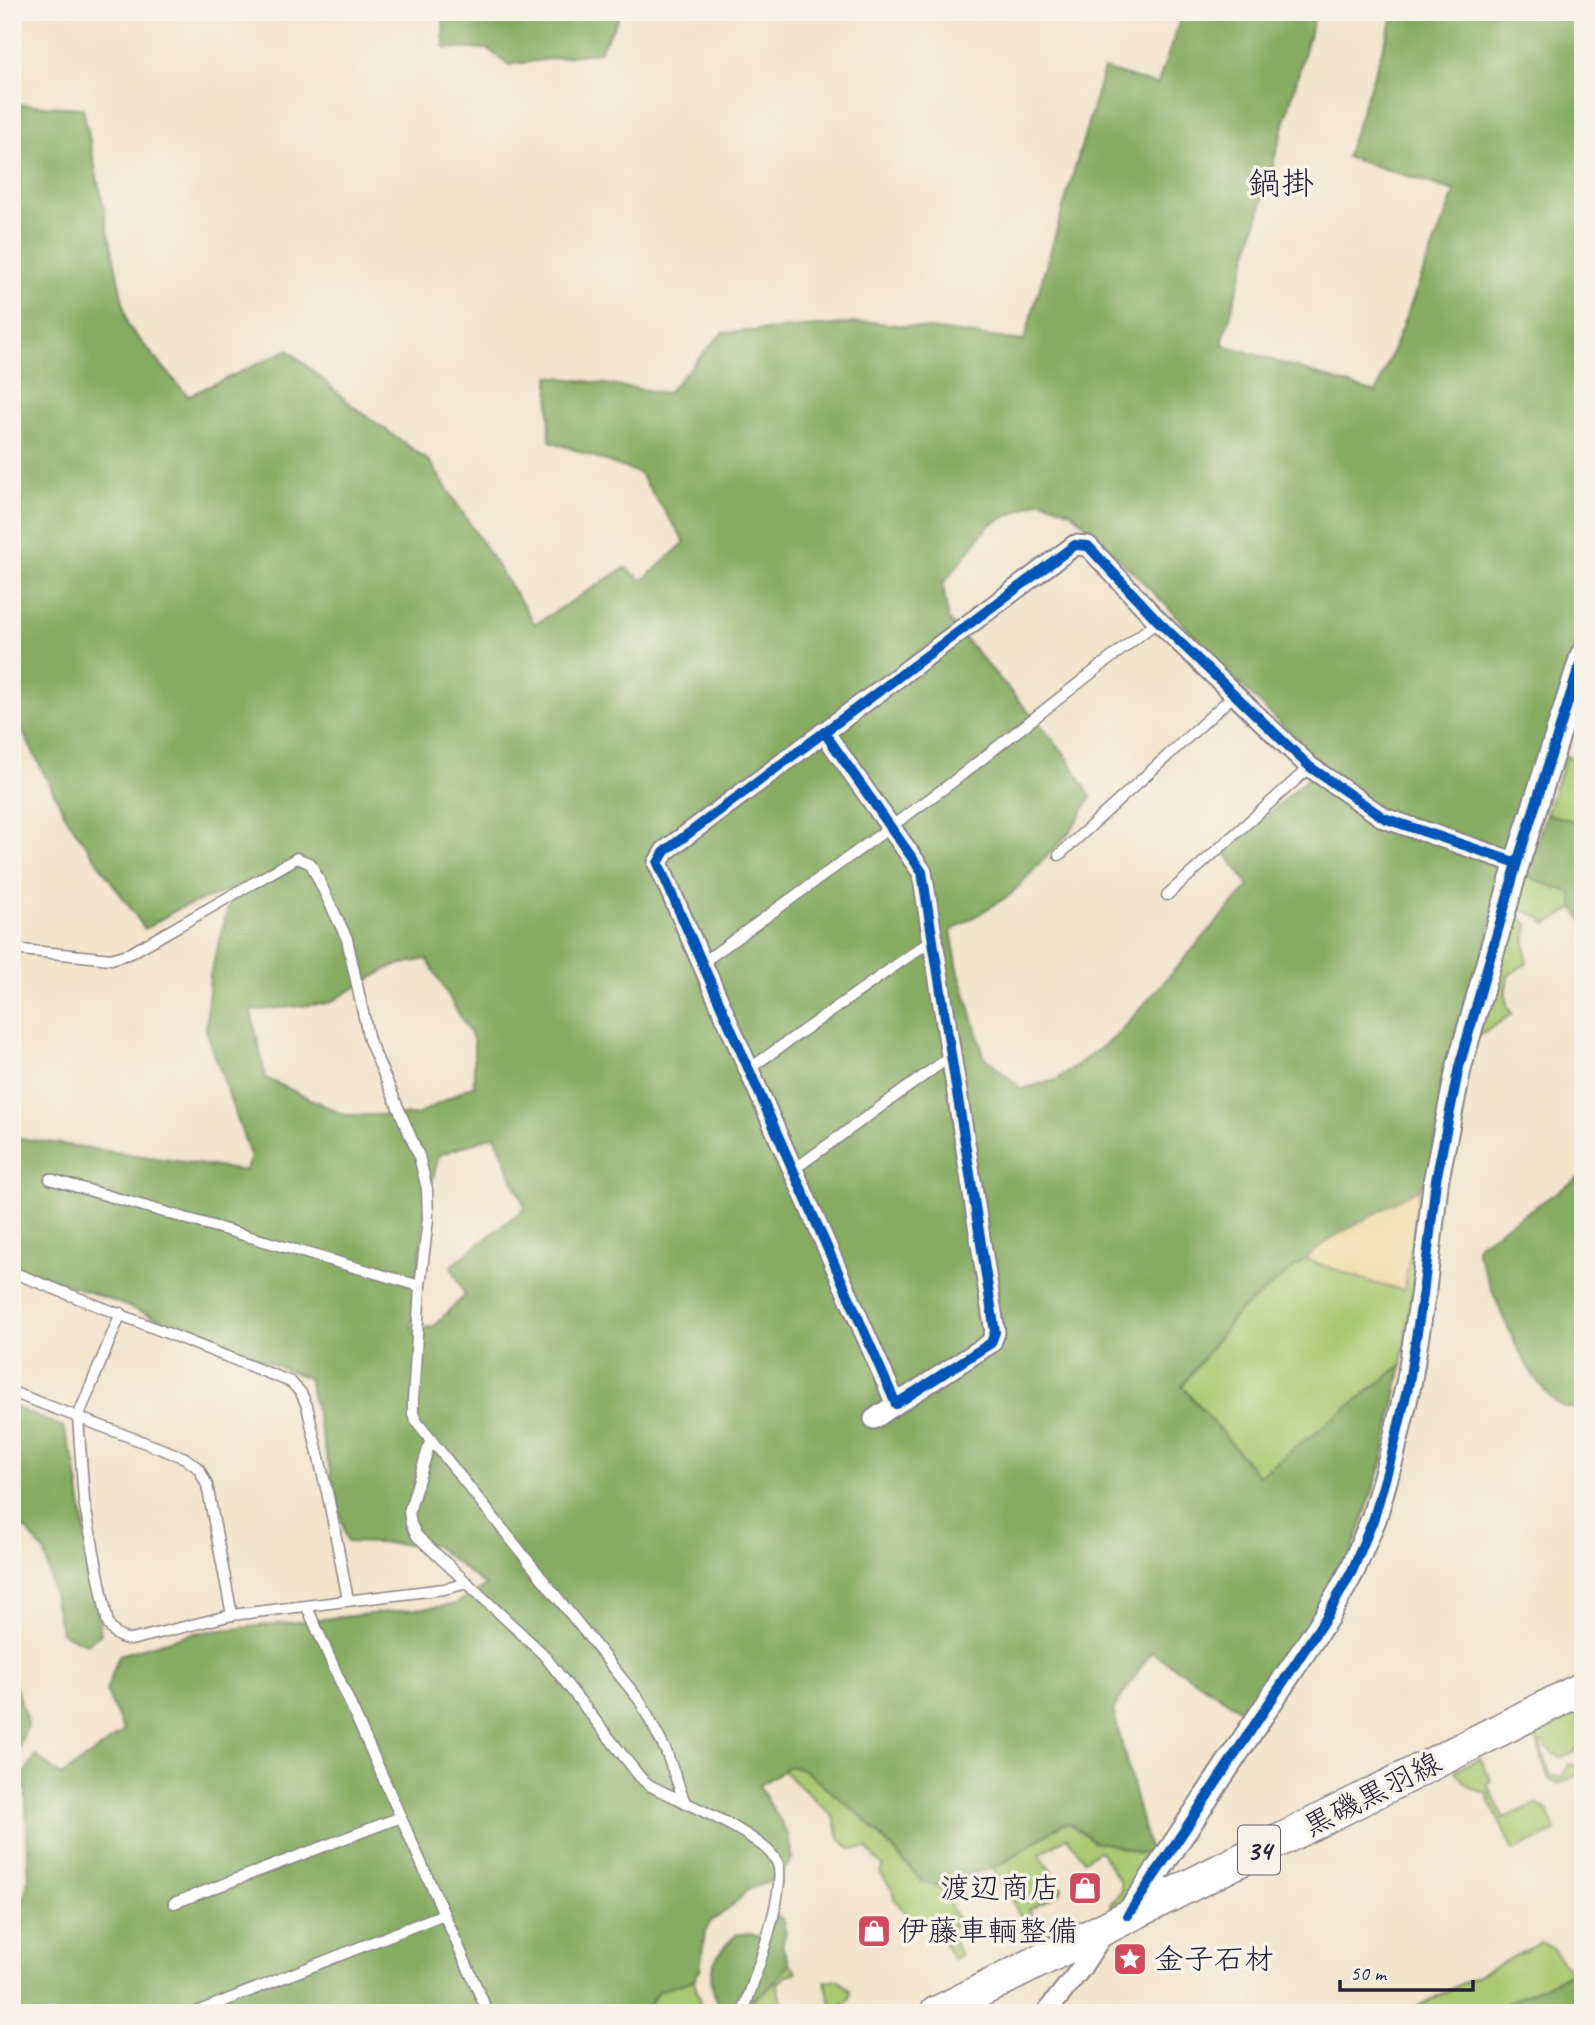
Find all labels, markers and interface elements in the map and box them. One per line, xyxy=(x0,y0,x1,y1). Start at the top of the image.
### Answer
district label: 鍋掛 xyxy=(1248,162,1314,204)
street label: 黒磯黒羽線 xyxy=(1297,1743,1447,1845)
road number: 34 xyxy=(1238,1826,1280,1874)
place label: 渡辺商店 xyxy=(940,1869,1060,1907)
shop icon: 渡辺商店 xyxy=(1066,1869,1104,1907)
shop icon: 伊藤車輌整備 xyxy=(855,1912,893,1950)
place label: 伊藤車輌整備 xyxy=(898,1912,1078,1950)
place icon: 金子石材 xyxy=(1111,1940,1149,1978)
place label: 金子石材 xyxy=(1154,1940,1274,1978)
scale bar xyxy=(1340,1948,1472,1992)
text: 50 m xyxy=(1350,1960,1388,1986)

